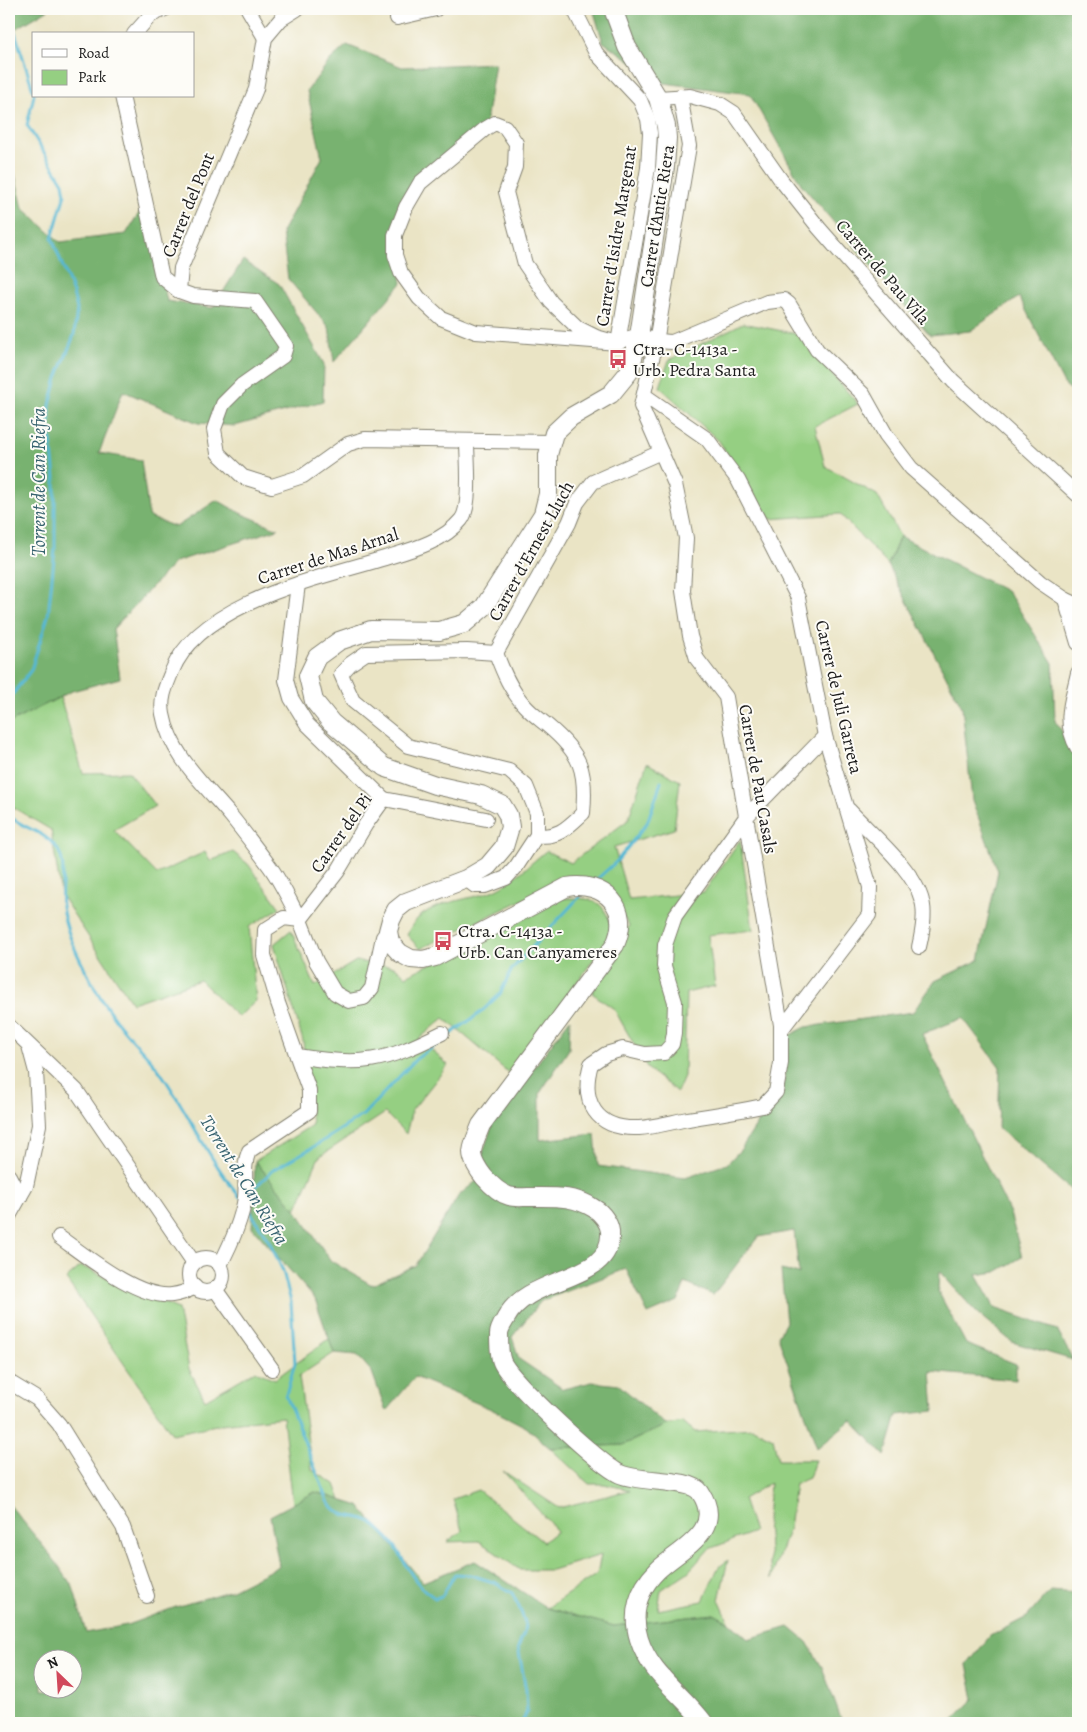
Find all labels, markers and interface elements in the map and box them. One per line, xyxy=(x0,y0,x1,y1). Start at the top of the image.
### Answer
legend xyxy=(32,32,195,98)
text: Road xyxy=(78,43,110,63)
text: Park xyxy=(78,67,107,87)
street label: Carrer d'Antic Riera xyxy=(634,142,680,289)
street label: Carrer d'Isidre Margenat xyxy=(590,144,642,328)
street label: Carrer del Pont xyxy=(156,149,220,261)
street label: Carrer de Pau Vila xyxy=(830,214,936,330)
place label: Ctra. C-1413a - Urb. Pedra Santa xyxy=(633,337,757,382)
bus stop icon: Ctra. C-1413a - Urb. Pedra Santa xyxy=(607,348,629,370)
water label: Torrent de Can Riefra xyxy=(26,408,52,556)
street label: Carrer d'Ernest Lluch xyxy=(483,476,580,625)
street label: Carrer de Mas Arnal xyxy=(254,522,402,590)
street label: Carrer de Juli Garreta xyxy=(810,618,869,777)
street label: Carrer de Pau Casals xyxy=(733,702,783,856)
street label: Carrer del Pi xyxy=(305,788,377,878)
place label: Ctra. C-1413a - Urb. Can Canyameres xyxy=(458,919,617,964)
bus stop icon: Ctra. C-1413a - Urb. Can Canyameres xyxy=(432,930,454,952)
water label: Torrent de Can Riefra xyxy=(194,1110,294,1250)
north arrow xyxy=(32,1650,82,1700)
text: N xyxy=(44,1652,61,1673)

